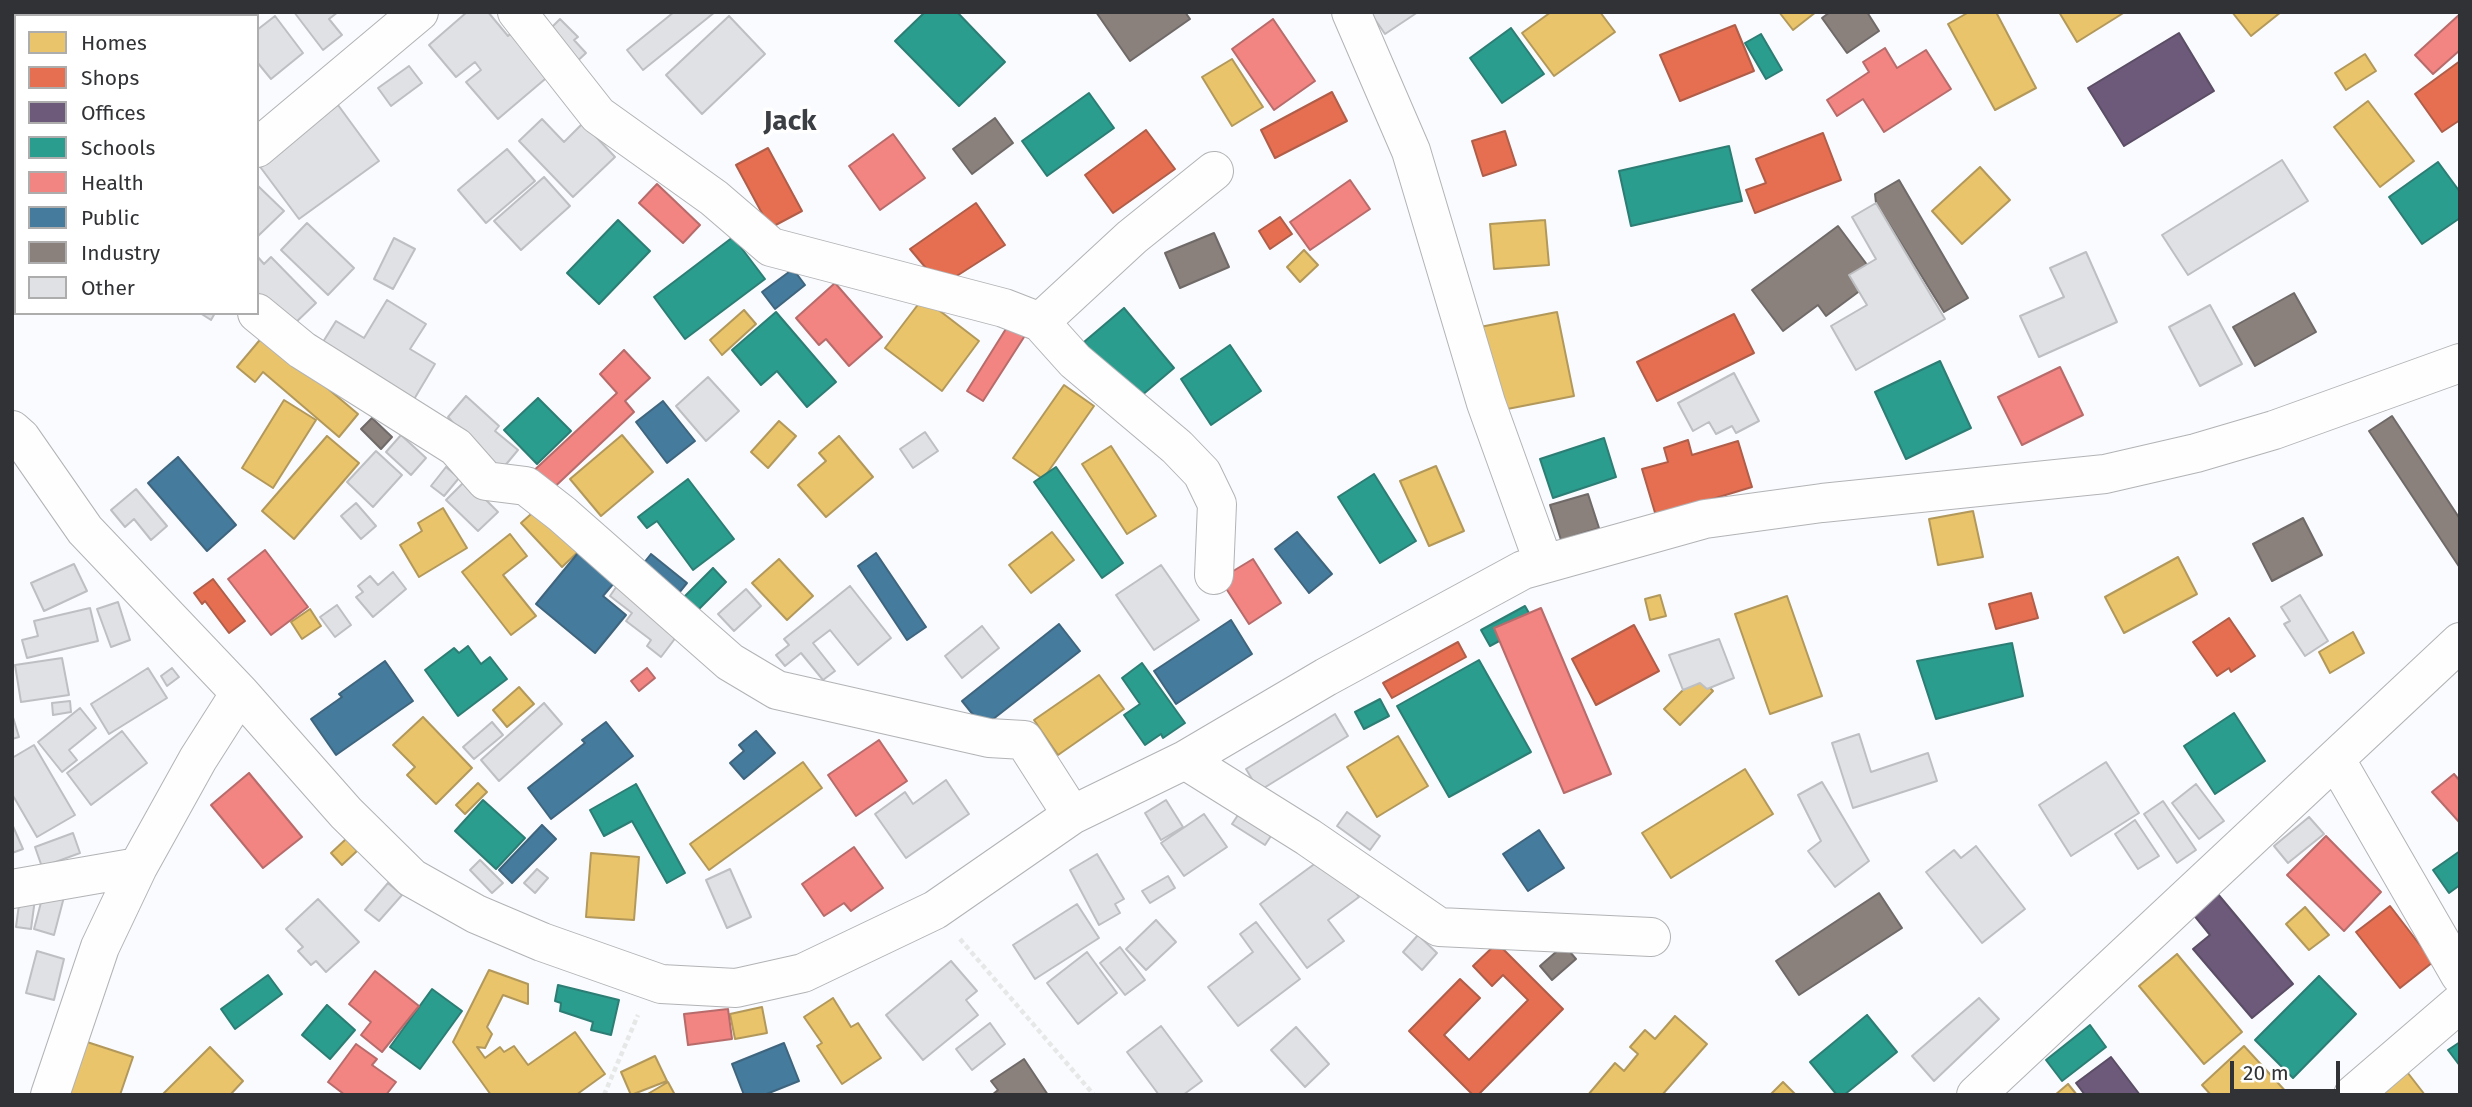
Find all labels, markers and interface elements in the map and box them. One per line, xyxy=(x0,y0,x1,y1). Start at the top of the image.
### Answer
legend xyxy=(14,14,259,315)
text: Homes xyxy=(81,30,147,56)
text: Shops xyxy=(81,65,139,91)
text: Offices xyxy=(81,100,146,126)
district label: Jack xyxy=(763,105,817,139)
text: Schools xyxy=(81,135,155,161)
text: Health xyxy=(81,170,144,196)
text: Public xyxy=(81,205,139,231)
text: Industry xyxy=(81,240,160,266)
text: Other xyxy=(81,275,135,301)
scale bar xyxy=(2234,1048,2344,1092)
text: 20 m xyxy=(2243,1060,2289,1086)

